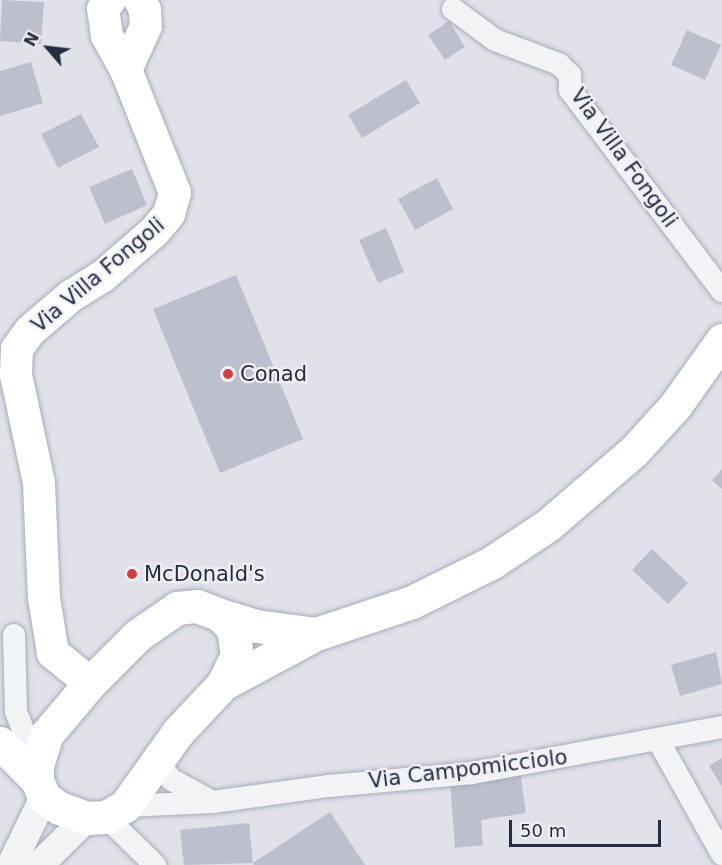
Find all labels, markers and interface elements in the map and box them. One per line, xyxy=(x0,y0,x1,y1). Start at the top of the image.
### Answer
north arrow xyxy=(18,18,78,78)
text: N xyxy=(20,29,43,50)
street label: Via Villa Fongoli xyxy=(565,84,683,232)
street label: Via Villa Fongoli xyxy=(26,212,170,338)
place label: Conad xyxy=(240,361,307,387)
marker: Conad xyxy=(221,367,235,381)
place label: McDonald's xyxy=(144,561,265,587)
marker: McDonald's xyxy=(125,567,139,581)
street label: Via Campomicciolo xyxy=(367,744,569,794)
scale bar xyxy=(512,808,664,846)
text: 50 m xyxy=(520,820,566,841)

